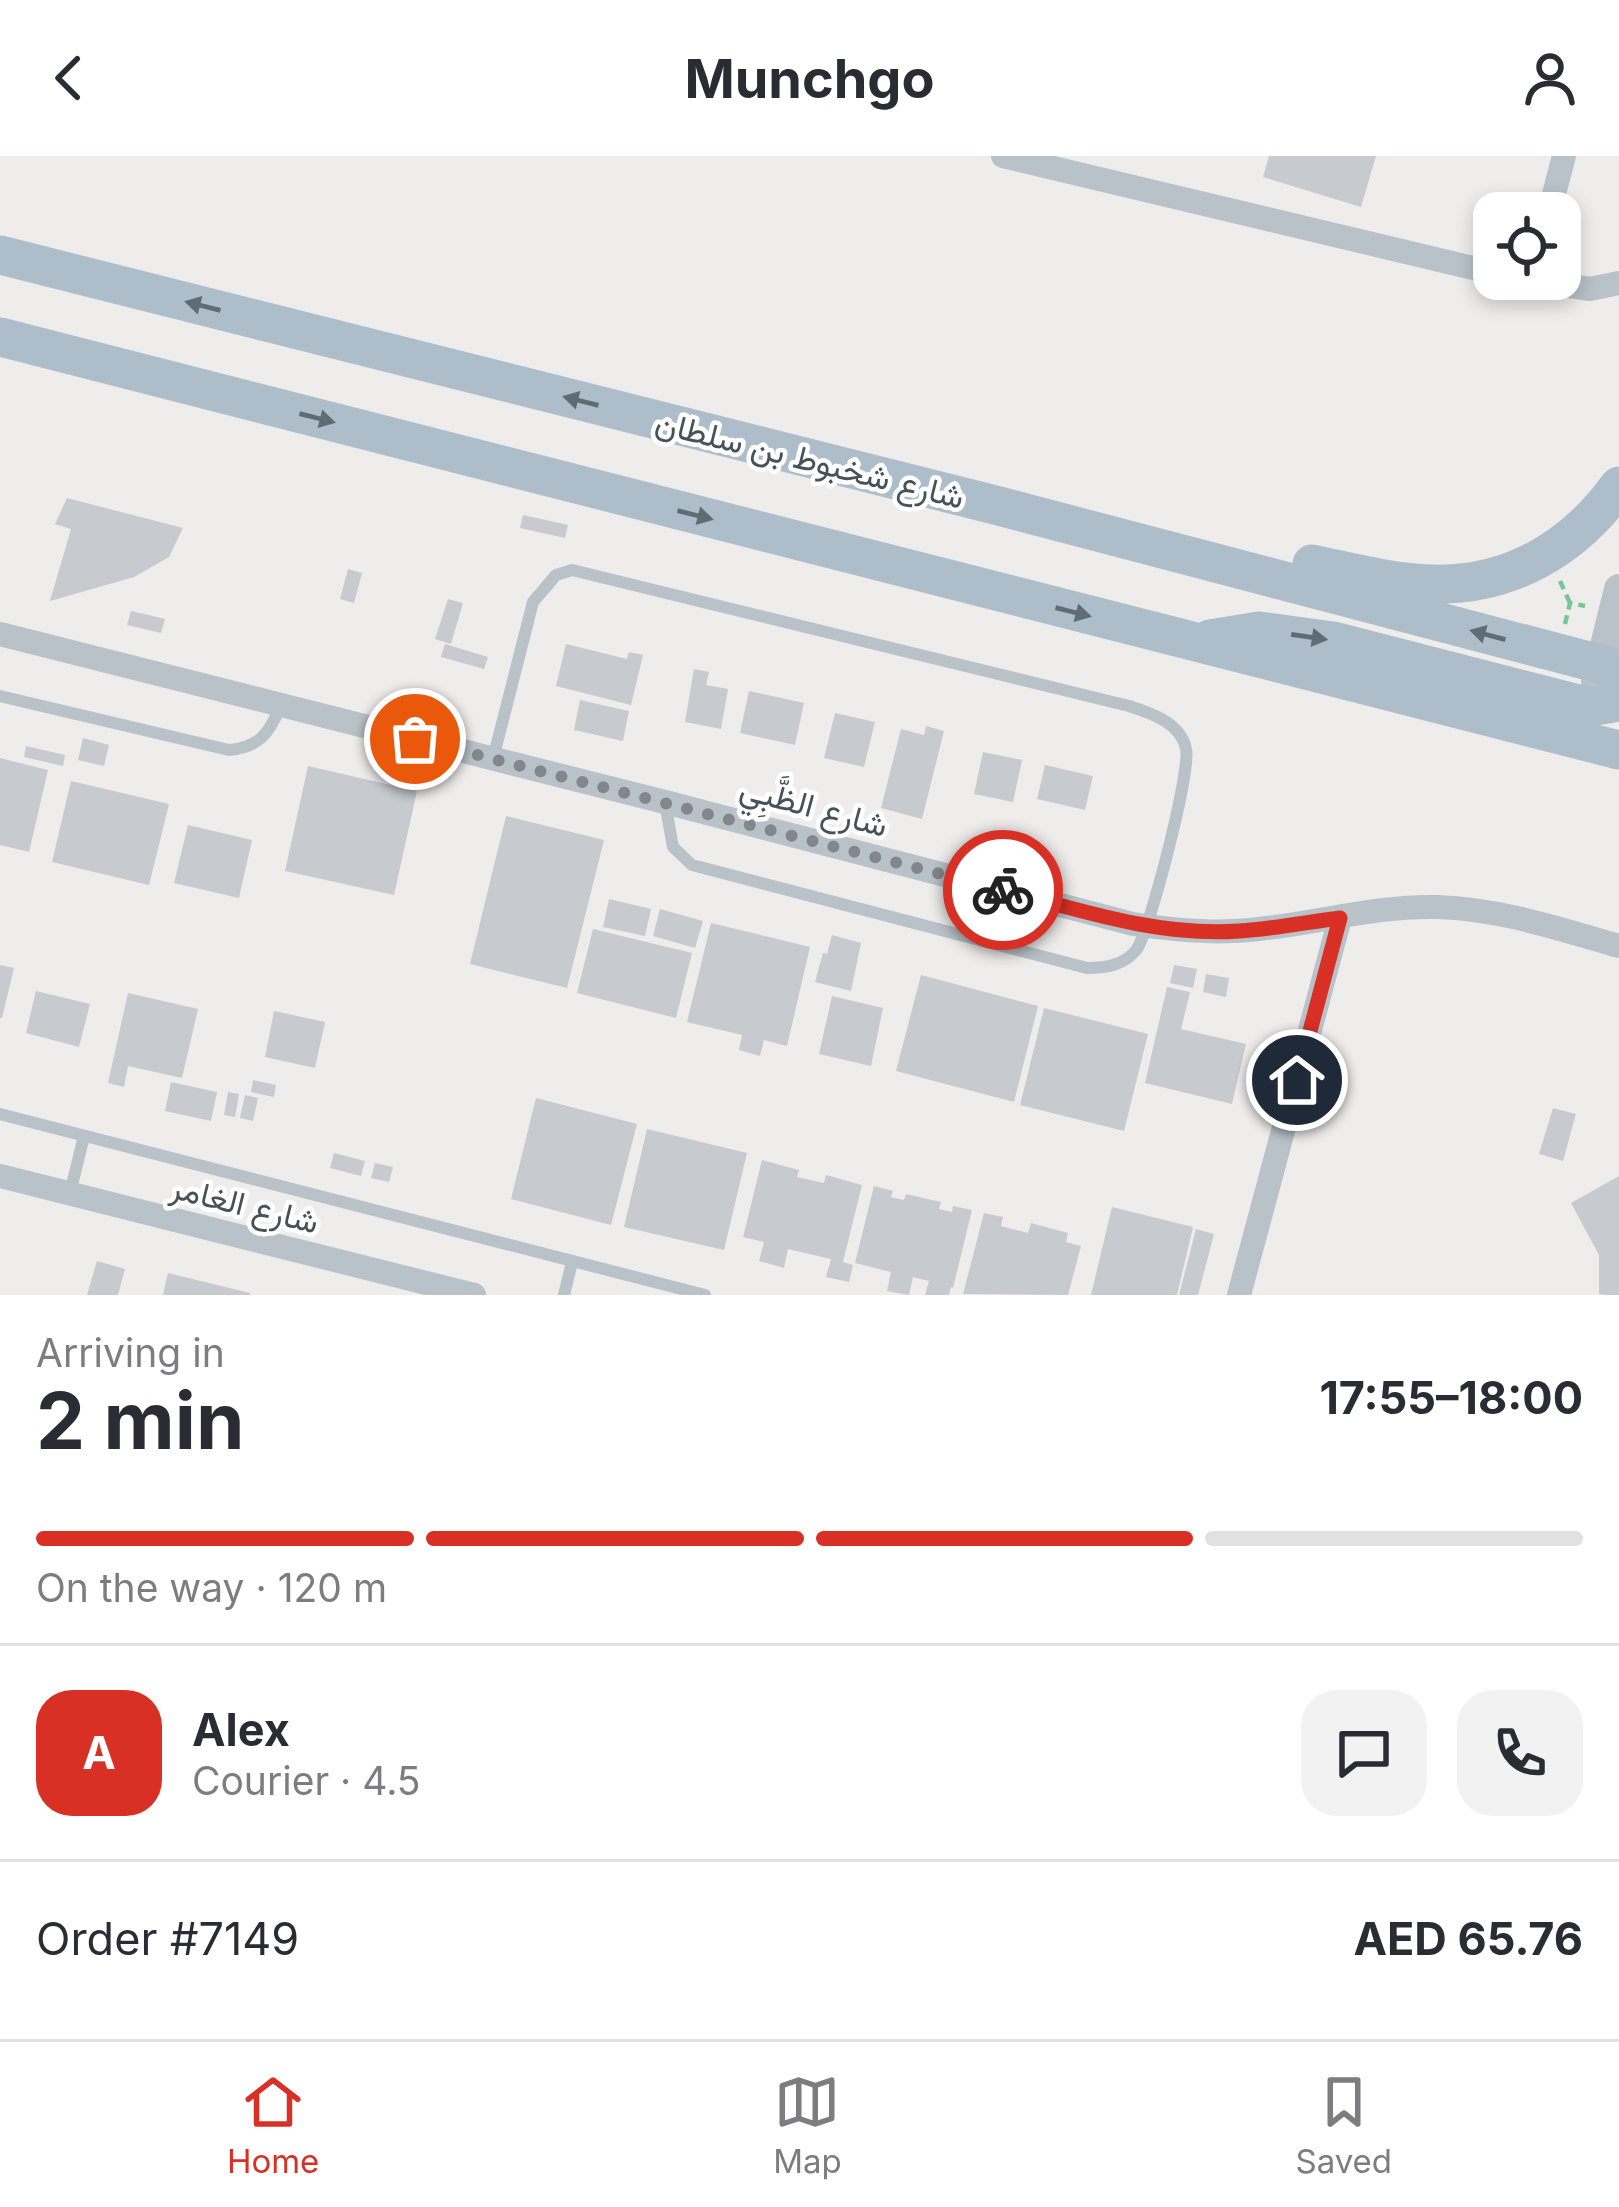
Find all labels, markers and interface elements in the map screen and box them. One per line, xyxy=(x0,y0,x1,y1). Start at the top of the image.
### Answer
icon: back xyxy=(36,45,102,111)
icon: person xyxy=(1517,45,1583,111)
text: Munchgo xyxy=(684,46,935,111)
map controls xyxy=(1473,192,1581,300)
button: locate xyxy=(1473,192,1581,300)
one-way arrow xyxy=(184,296,221,315)
one-way arrow xyxy=(563,391,600,410)
street label: شارع شخبوط بن سلطان xyxy=(651,401,968,520)
one-way arrow xyxy=(298,410,335,429)
one-way arrow xyxy=(676,506,713,525)
one-way arrow xyxy=(1054,603,1091,622)
one-way arrow xyxy=(1469,625,1506,644)
one-way arrow xyxy=(1291,628,1328,647)
pin xyxy=(364,688,466,790)
icon: bag xyxy=(382,706,448,772)
street label: شارع الظَّبِي xyxy=(734,764,893,852)
courier xyxy=(943,830,1063,950)
icon: bike xyxy=(970,857,1036,923)
pin xyxy=(1246,1029,1348,1131)
icon: home xyxy=(1264,1047,1330,1113)
street label: شارع الغامر xyxy=(165,1166,323,1245)
text: Arriving in xyxy=(36,1329,225,1376)
text: 17:55–18:00 xyxy=(1319,1370,1583,1425)
text: 2 min xyxy=(36,1373,244,1468)
text: On the way · 120 m xyxy=(36,1564,387,1611)
button: chat xyxy=(1301,1690,1427,1816)
button: phone xyxy=(1457,1690,1583,1816)
text: Alex xyxy=(192,1702,290,1757)
text: A xyxy=(82,1725,116,1780)
text: Courier · 4.5 xyxy=(192,1757,421,1804)
text: Order #7149 xyxy=(36,1911,299,1966)
text: AED 65.76 xyxy=(1353,1911,1583,1966)
tab: Home xyxy=(227,2069,319,2181)
tab: Map xyxy=(773,2069,842,2181)
tab: Saved xyxy=(1296,2069,1392,2181)

